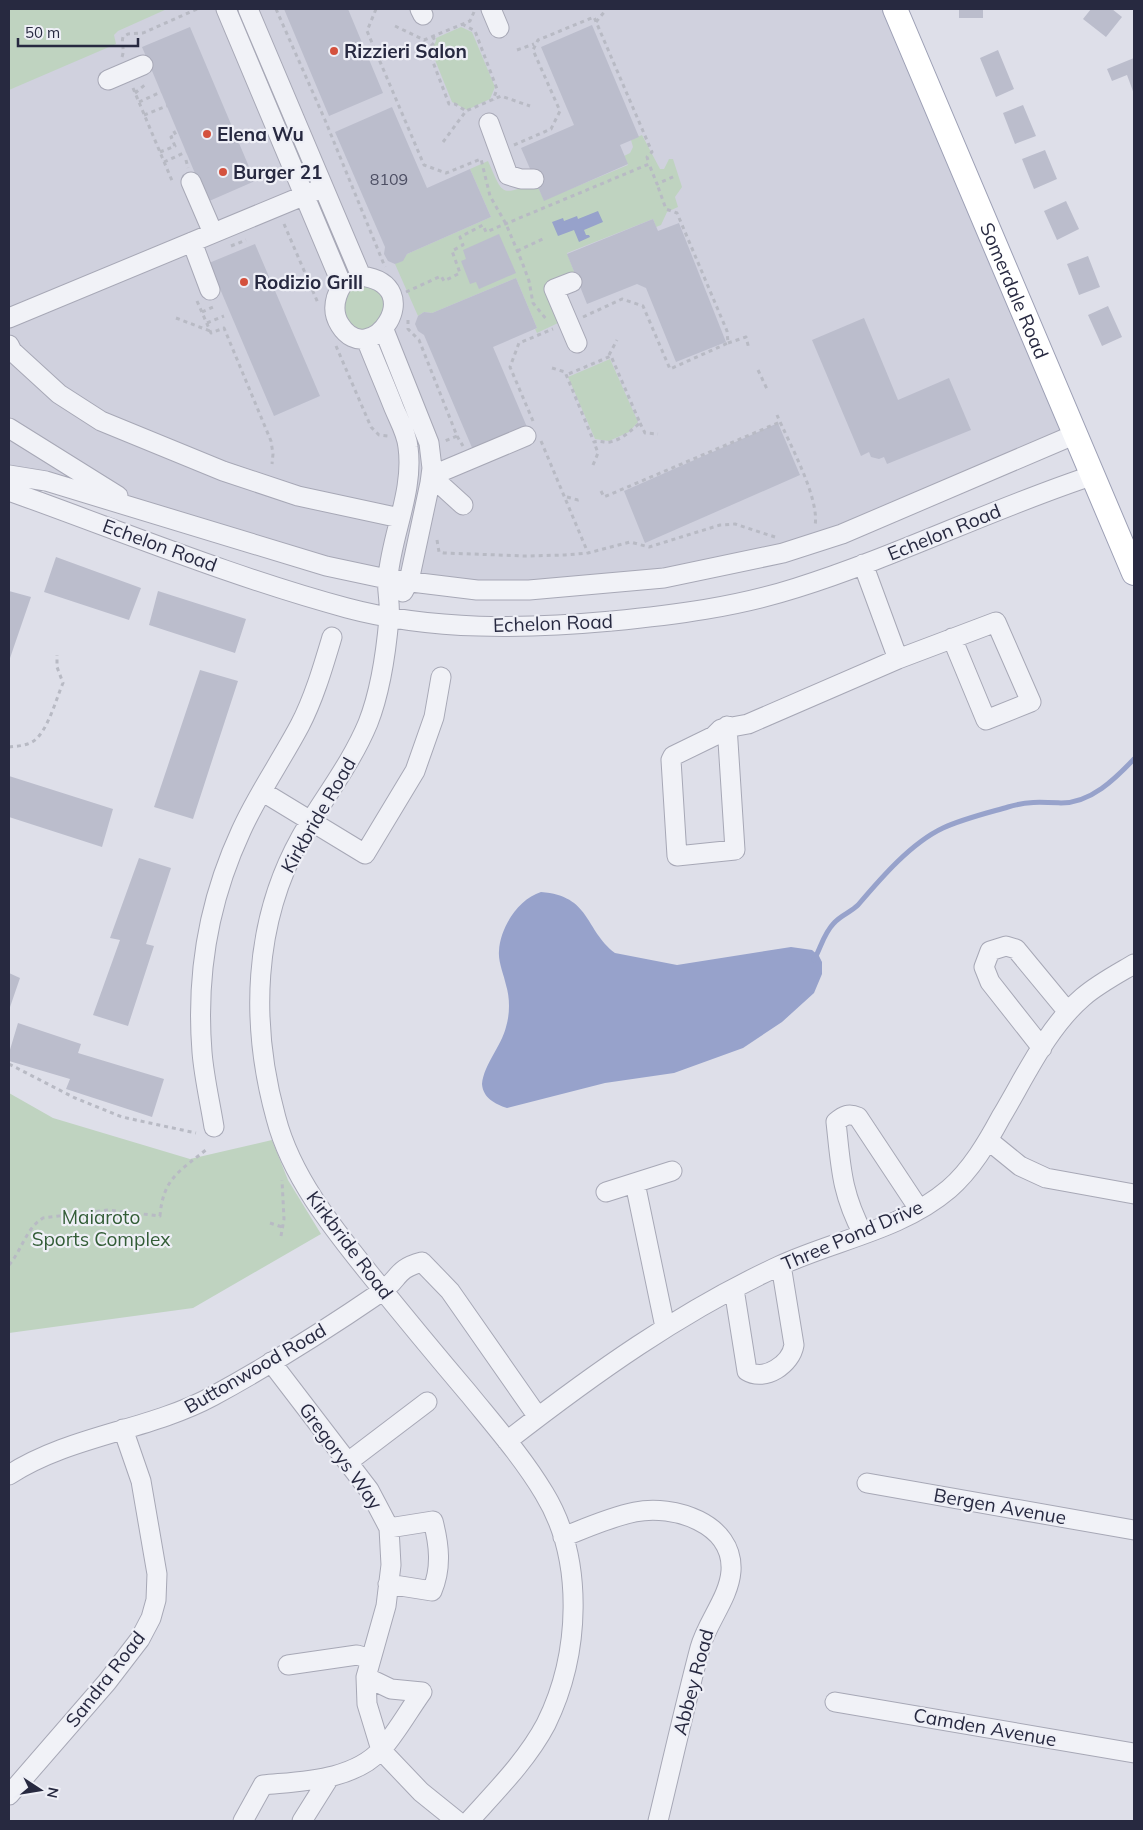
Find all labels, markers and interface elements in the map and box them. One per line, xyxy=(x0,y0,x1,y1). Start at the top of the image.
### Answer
scale bar xyxy=(18,15,138,47)
text: 50 m xyxy=(25,23,60,42)
place label: Rizzieri Salon xyxy=(344,39,467,63)
marker: Rizzieri Salon xyxy=(328,45,340,57)
place label: Elena Wu xyxy=(217,122,304,146)
marker: Elena Wu xyxy=(201,128,213,140)
place label: Burger 21 xyxy=(233,160,322,184)
marker: Burger 21 xyxy=(217,166,229,178)
house number: 8109 xyxy=(370,169,408,189)
street label: Somerdale Road xyxy=(975,219,1054,363)
place label: Rodizio Grill xyxy=(254,270,363,294)
marker: Rodizio Grill xyxy=(238,276,250,288)
street label: Echelon Road xyxy=(884,498,1004,566)
street label: Echelon Road xyxy=(100,513,220,577)
street label: Echelon Road xyxy=(493,609,613,637)
street label: Kirkbride Road xyxy=(275,753,361,877)
street label: Kirkbride Road xyxy=(301,1186,399,1304)
street label: Three Pond Drive xyxy=(778,1194,926,1276)
park label: Maiaroto Sports Complex xyxy=(32,1205,170,1251)
street label: Buttonwood Road xyxy=(180,1318,330,1418)
street label: Gregorys Way xyxy=(294,1398,388,1514)
street label: Bergen Avenue xyxy=(932,1483,1068,1529)
street label: Sandra Road xyxy=(60,1626,150,1732)
street label: Abbey Road xyxy=(667,1626,719,1738)
street label: Camden Avenue xyxy=(912,1703,1058,1751)
north arrow xyxy=(15,1765,65,1815)
text: N xyxy=(43,1786,63,1800)

